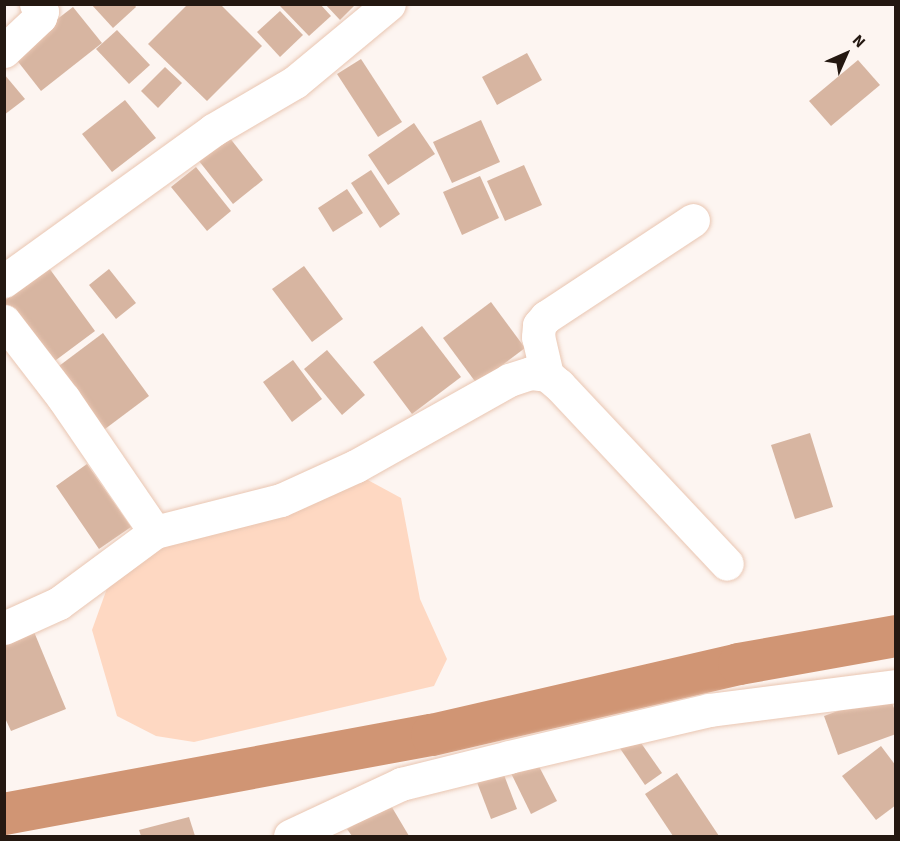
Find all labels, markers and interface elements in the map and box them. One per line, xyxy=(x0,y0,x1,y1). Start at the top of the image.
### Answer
north arrow xyxy=(816,24,876,84)
text: N xyxy=(847,30,870,53)

